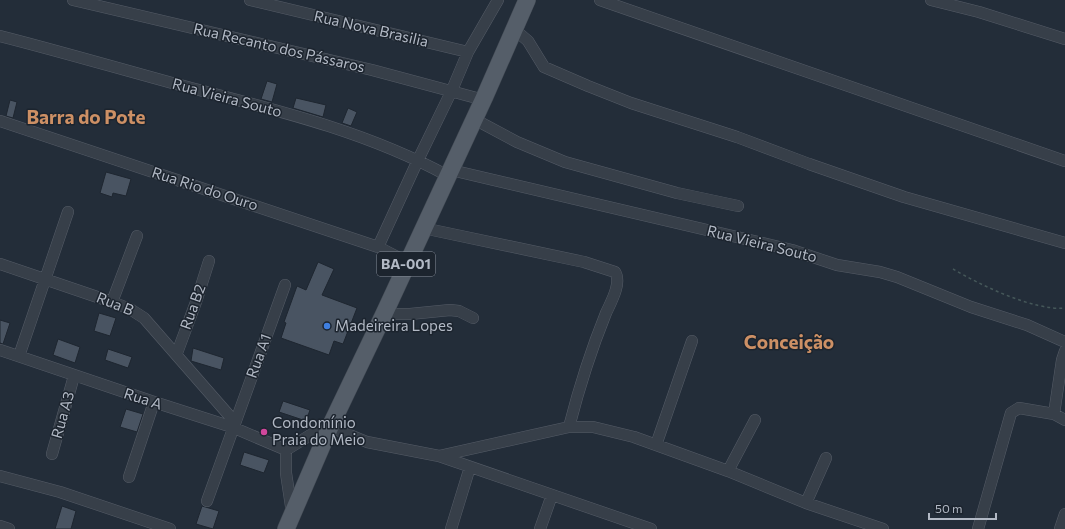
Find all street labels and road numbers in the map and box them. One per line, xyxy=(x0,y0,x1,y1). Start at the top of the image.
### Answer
street label: Rua Nova Brasilia xyxy=(312,6,430,50)
street label: Rua Recanto dos Pássaros xyxy=(192,19,367,76)
street label: Rua Vieira Souto xyxy=(171,74,284,120)
street label: Rua Rio do Ouro xyxy=(150,162,261,214)
street label: Rua Vieira Souto xyxy=(705,221,819,265)
road number: BA-001 xyxy=(377,252,435,276)
street label: Rua B2 xyxy=(176,281,209,332)
street label: Rua B xyxy=(94,287,137,319)
street label: Rua A1 xyxy=(242,331,274,380)
street label: Rua A xyxy=(122,383,165,413)
street label: Rua A3 xyxy=(47,389,77,440)

